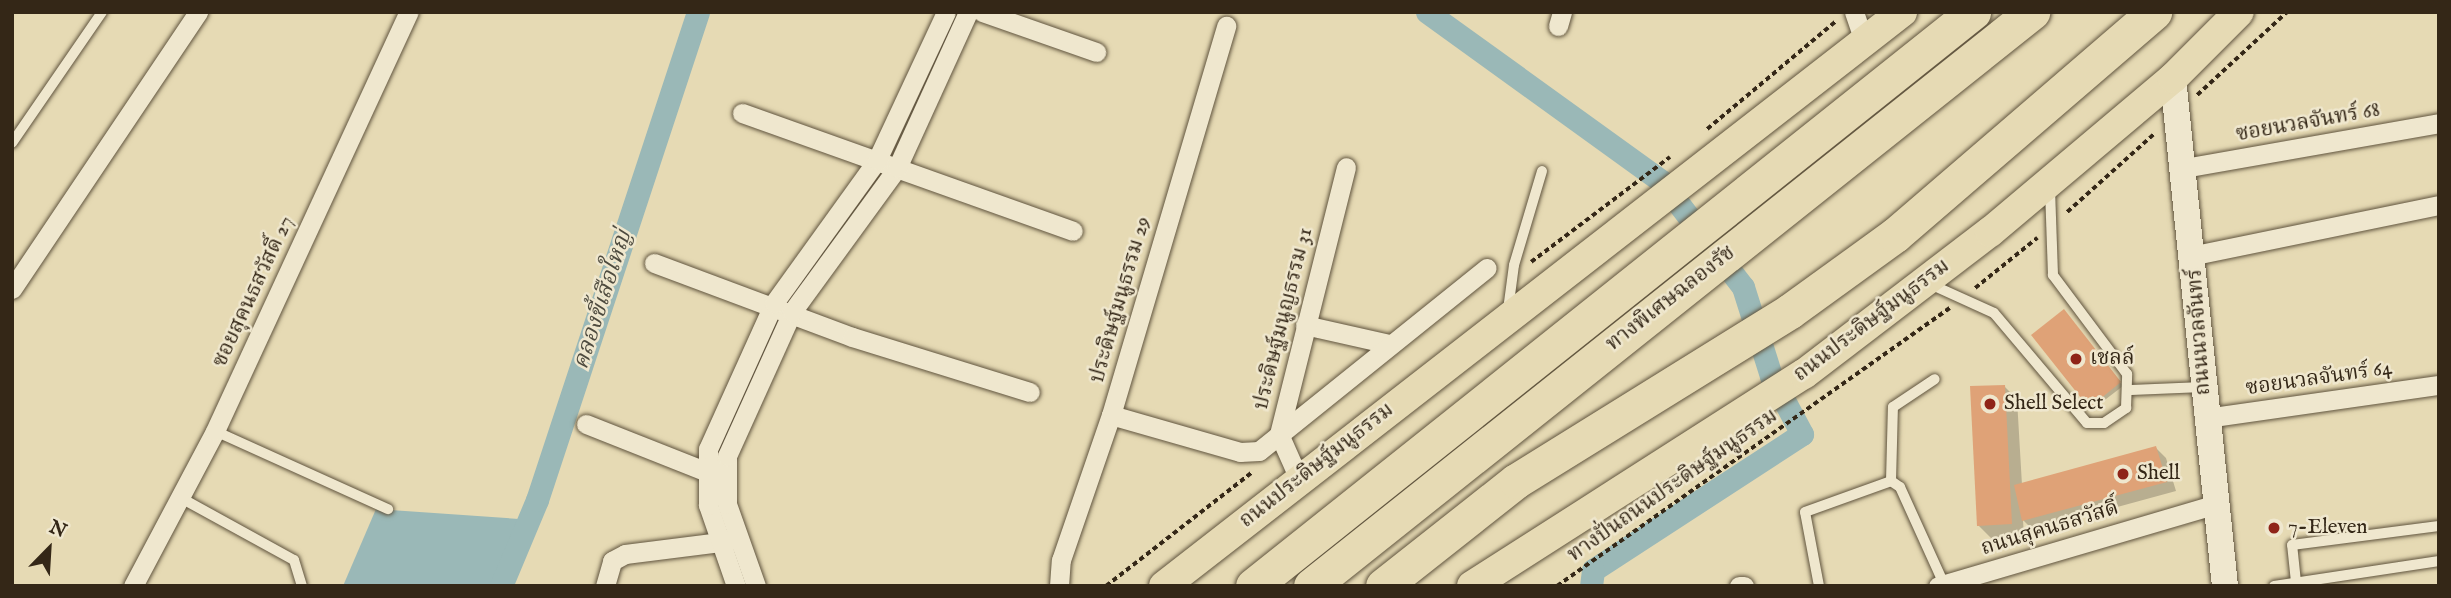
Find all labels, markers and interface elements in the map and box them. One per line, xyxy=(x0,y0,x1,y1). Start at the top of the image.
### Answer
street label: ซอยนวลจันทร์ 68 xyxy=(2234,98,2382,148)
street label: ซอยสุคนธสวัสดิ์ 27 xyxy=(208,213,300,371)
street label: ประดิษฐ์มนูธรรม 29 xyxy=(1085,214,1157,386)
street label: ประดิษฐ์มนูญธรรม 31 xyxy=(1249,225,1319,413)
water label: คลองขี้เสือใหญ่ xyxy=(568,227,638,373)
street label: ทางพิเศษฉลองรัช xyxy=(1601,241,1741,357)
street label: ถนนประดิษฐ์มนูธรรม xyxy=(1789,254,1955,388)
street label: ถนนนวลจันทร์ xyxy=(2183,268,2217,396)
place label: เชลล์ xyxy=(2090,346,2135,372)
marker: เชลล์ xyxy=(2068,351,2084,367)
street label: ซอยนวลจันทร์ 64 xyxy=(2244,356,2394,402)
place label: Shell Select xyxy=(2004,391,2104,417)
marker: Shell Select xyxy=(1982,396,1998,412)
street label: ถนนประดิษฐ์มนูธรรม xyxy=(1235,398,1399,534)
street label: ทางปั่นถนนประดิษฐ์มนูธรรม xyxy=(1563,404,1783,568)
place label: Shell xyxy=(2137,461,2180,487)
marker: Shell xyxy=(2115,466,2131,482)
street label: ถนนสุคนธสวัสดิ์ xyxy=(1978,496,2122,562)
north arrow xyxy=(14,514,84,584)
place label: 7-Eleven xyxy=(2288,515,2367,541)
text: N xyxy=(45,516,70,544)
marker: 7-Eleven xyxy=(2266,520,2282,536)

